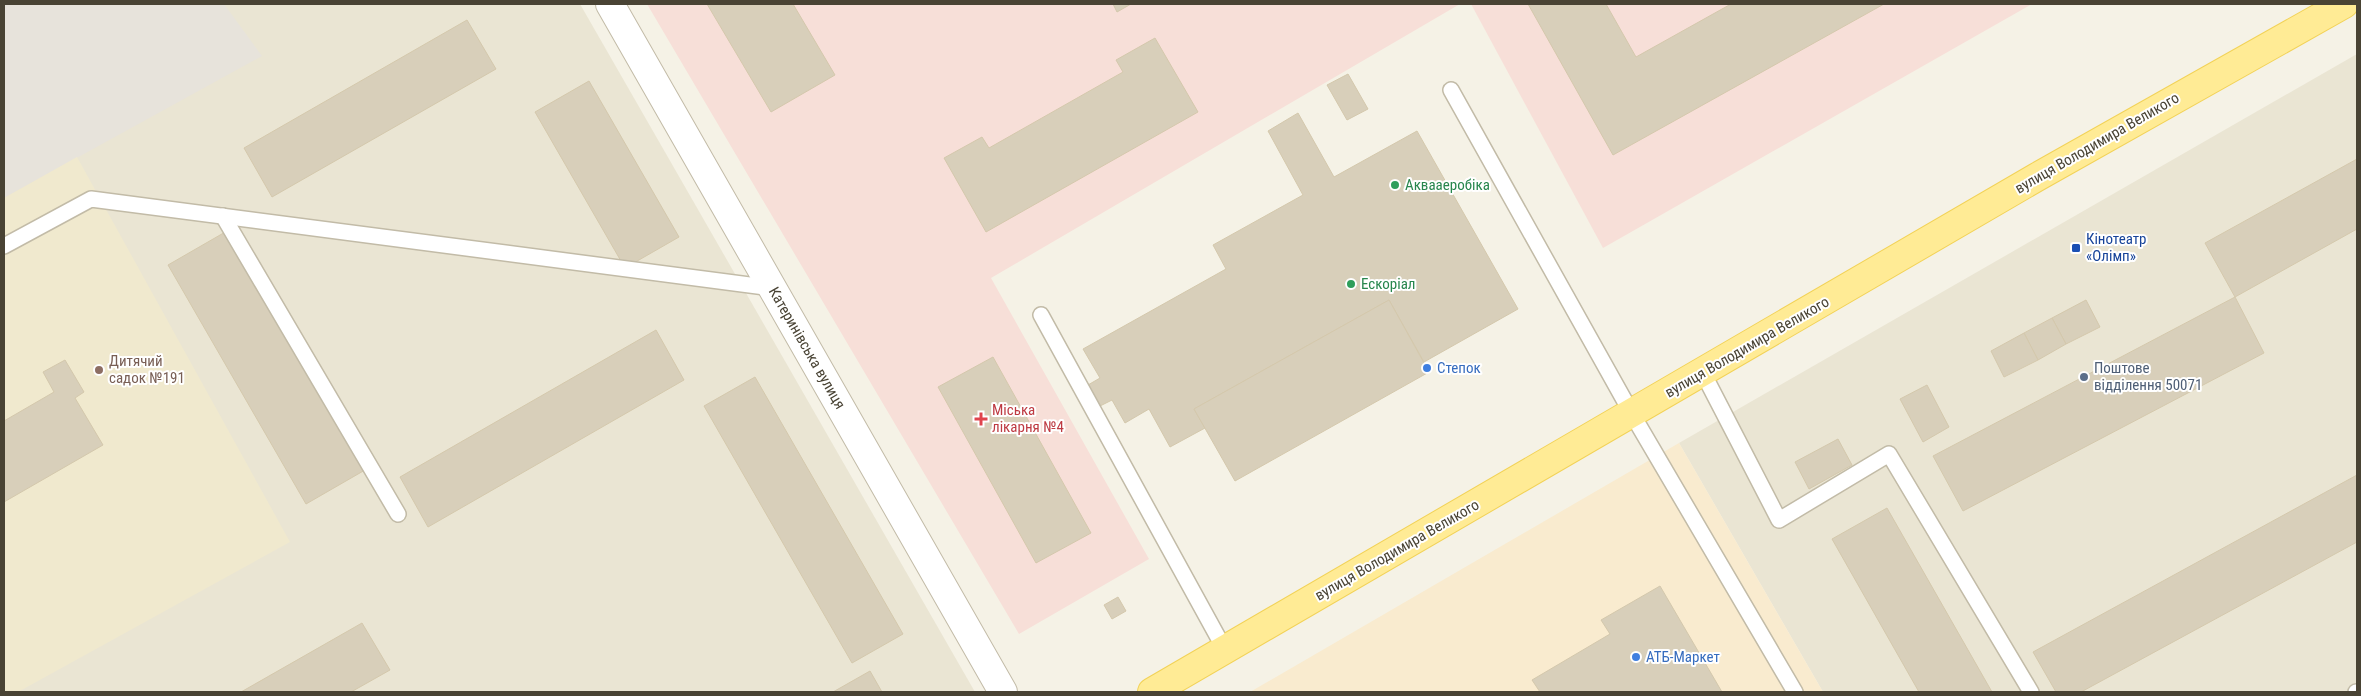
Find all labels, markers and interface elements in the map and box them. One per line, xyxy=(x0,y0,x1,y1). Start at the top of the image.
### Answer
street label: вулиця Володимира Великого xyxy=(2012,89,2182,197)
place label: Аквааеробіка xyxy=(1405,176,1490,194)
marker: Аквааеробіка xyxy=(1389,179,1401,191)
place label: Кінотеатр «Олімп» xyxy=(2086,230,2147,265)
marker: Кінотеатр «Олімп» xyxy=(2070,242,2082,254)
place label: Ескоріал xyxy=(1361,275,1416,293)
marker: Ескоріал xyxy=(1345,278,1357,290)
street label: Катеринівська вулиця xyxy=(765,284,849,412)
street label: вулиця Володимира Великого xyxy=(1662,293,1832,401)
place label: Дитячий садок №191 xyxy=(109,352,185,387)
place label: Степок xyxy=(1437,359,1481,377)
place label: Поштове відділення 50071 xyxy=(2094,359,2202,394)
marker: Степок xyxy=(1421,362,1433,374)
marker: Дитячий садок №191 xyxy=(93,364,105,376)
marker: Поштове відділення 50071 xyxy=(2078,371,2090,383)
place label: Міська лікарня №4 xyxy=(992,401,1064,436)
marker: Міська лікарня №4 xyxy=(974,412,988,426)
street label: вулиця Володимира Великого xyxy=(1312,496,1482,604)
place label: АТБ-Маркет xyxy=(1646,648,1720,666)
marker: АТБ-Маркет xyxy=(1630,651,1642,663)

